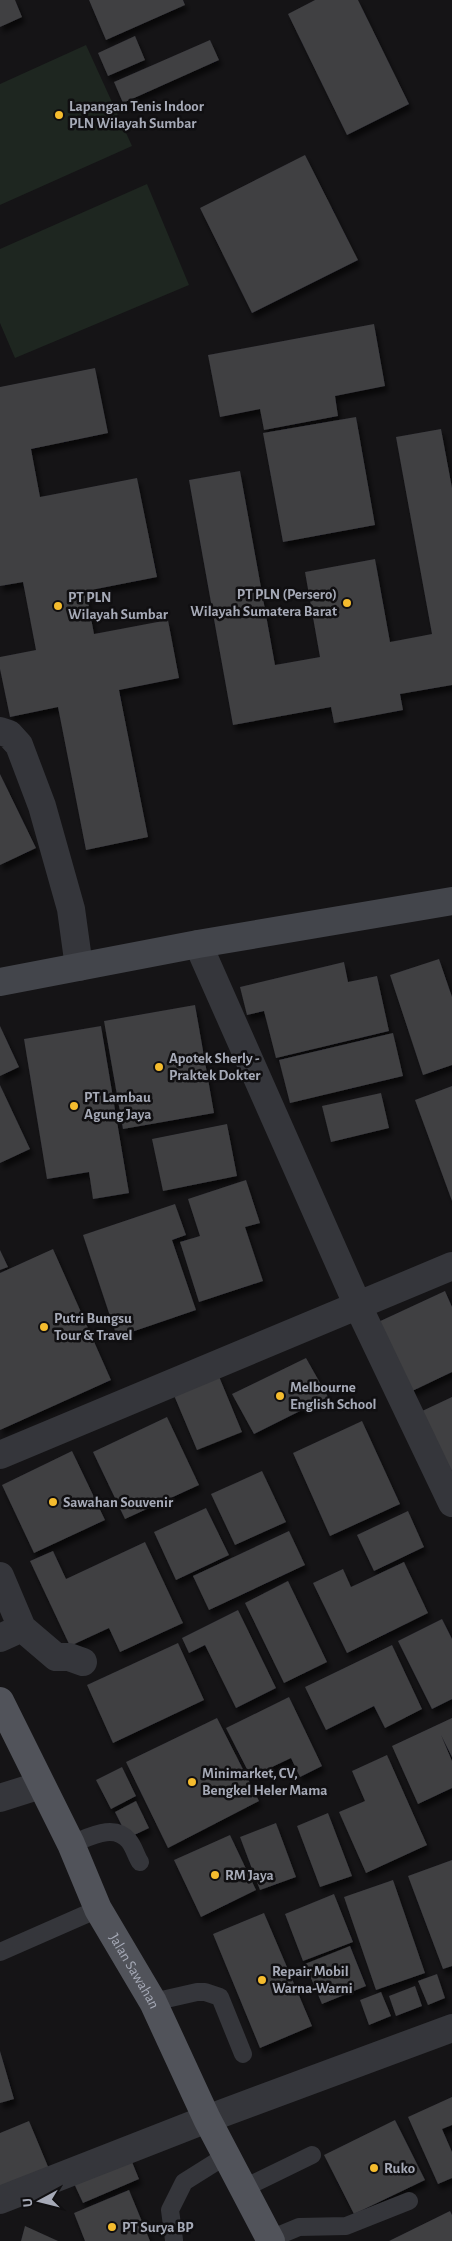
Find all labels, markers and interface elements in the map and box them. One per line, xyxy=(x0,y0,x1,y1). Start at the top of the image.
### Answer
place label: Lapangan Tenis Indoor PLN Wilayah Sumbar xyxy=(69,99,205,131)
marker: Lapangan Tenis Indoor PLN Wilayah Sumbar xyxy=(53,109,65,121)
place label: PT PLN (Persero) Wilayah Sumatera Barat xyxy=(190,587,337,619)
place label: PT PLN Wilayah Sumbar xyxy=(68,590,169,622)
marker: PT PLN (Persero) Wilayah Sumatera Barat xyxy=(341,597,353,609)
marker: PT PLN Wilayah Sumbar xyxy=(52,600,64,612)
place label: Apotek Sherly - Praktek Dokter xyxy=(169,1051,261,1083)
marker: Apotek Sherly - Praktek Dokter xyxy=(153,1061,165,1073)
place label: PT Lambau Agung Jaya xyxy=(84,1090,152,1122)
marker: PT Lambau Agung Jaya xyxy=(68,1100,80,1112)
place label: Putri Bungsu Tour & Travel xyxy=(54,1311,133,1343)
marker: Putri Bungsu Tour & Travel xyxy=(38,1321,50,1333)
place label: Melbourne English School xyxy=(290,1380,377,1412)
marker: Melbourne English School xyxy=(274,1390,286,1402)
place label: Sawahan Souvenir xyxy=(63,1495,174,1510)
marker: Sawahan Souvenir xyxy=(47,1496,59,1508)
place label: Minimarket, CV, Bengkel Heler Mama xyxy=(202,1766,327,1798)
marker: Minimarket, CV, Bengkel Heler Mama xyxy=(186,1776,198,1788)
place label: RM Jaya xyxy=(225,1868,274,1883)
marker: RM Jaya xyxy=(209,1869,221,1881)
street label: Jalan Sawahan xyxy=(107,1931,162,2011)
place label: Repair Mobil Warna-Warni xyxy=(272,1964,353,1996)
marker: Repair Mobil Warna-Warni xyxy=(256,1974,268,1986)
place label: Ruko xyxy=(384,2161,415,2176)
marker: Ruko xyxy=(368,2162,380,2174)
north arrow xyxy=(15,2176,65,2226)
text: U xyxy=(21,2197,36,2208)
place label: PT Surya BP xyxy=(122,2220,194,2235)
marker: PT Surya BP xyxy=(106,2221,118,2233)

